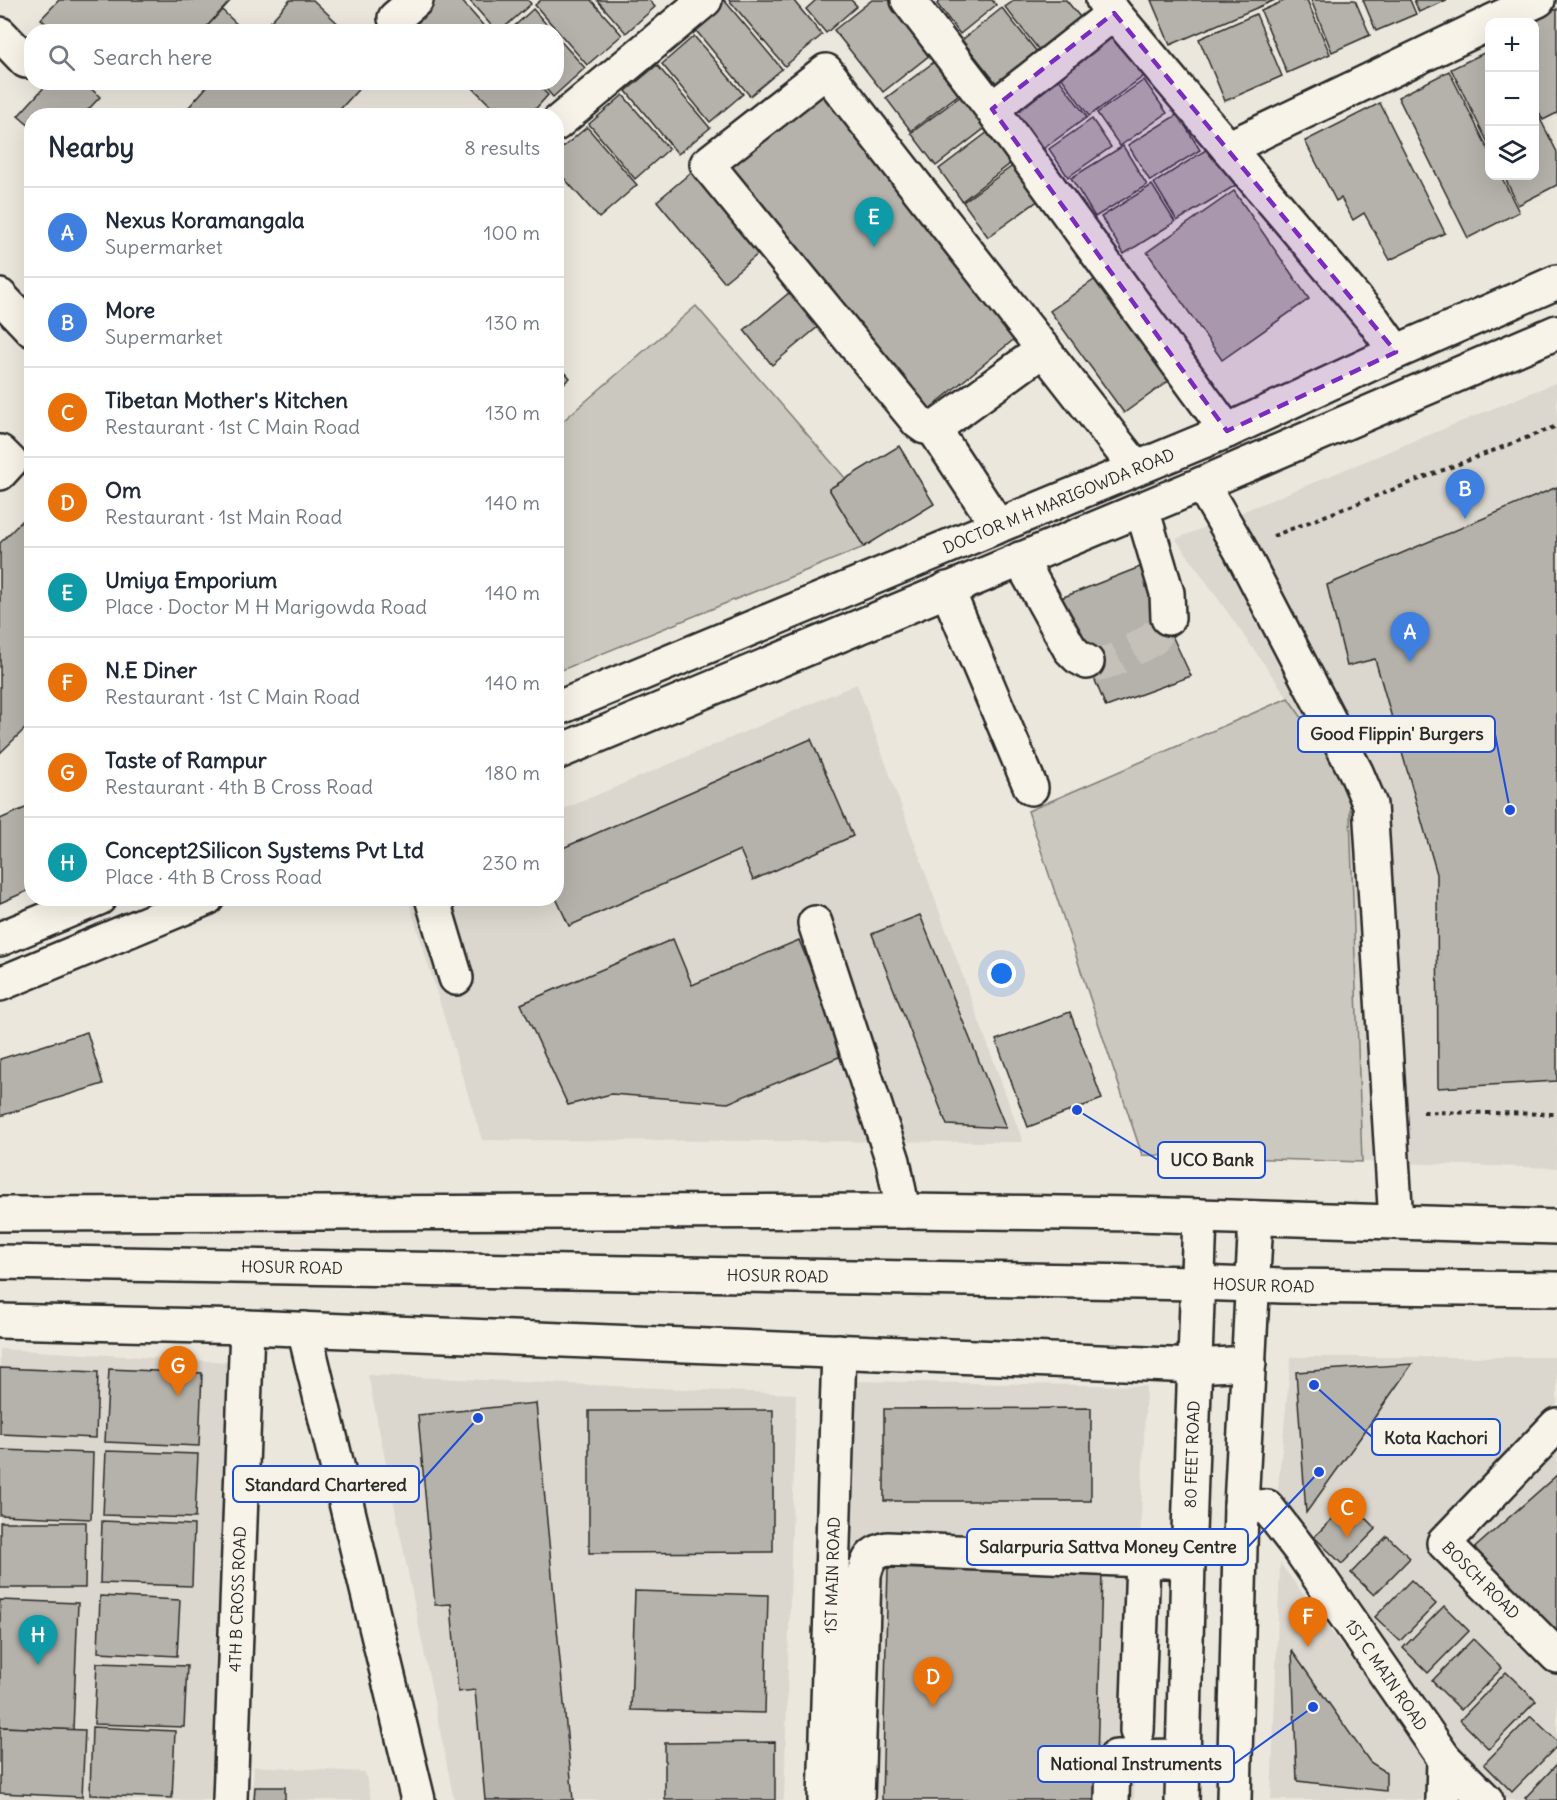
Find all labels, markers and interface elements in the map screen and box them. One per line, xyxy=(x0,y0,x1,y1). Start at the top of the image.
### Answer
map controls xyxy=(1485,18,1539,180)
button: + xyxy=(1485,18,1539,72)
search box xyxy=(24,24,564,90)
icon: search xyxy=(45,41,78,74)
text: Search here xyxy=(93,43,212,71)
button: − xyxy=(1485,72,1539,126)
button: layers xyxy=(1485,126,1539,180)
text: Nearby xyxy=(48,131,134,164)
text: 8 results xyxy=(464,135,540,160)
pin: E xyxy=(854,198,894,247)
text: Nexus Koramangala xyxy=(105,206,305,234)
text: A xyxy=(61,220,74,245)
text: 100 m xyxy=(483,220,540,245)
text: Supermarket xyxy=(105,234,223,259)
text: More xyxy=(105,296,155,324)
text: B xyxy=(61,310,74,335)
text: 130 m xyxy=(485,310,540,335)
text: Supermarket xyxy=(105,324,223,349)
text: Tibetan Mother's Kitchen xyxy=(105,386,348,414)
text: C xyxy=(61,400,74,425)
text: 130 m xyxy=(485,400,540,425)
text: Restaurant · 1st C Main Road xyxy=(105,414,360,439)
street label: DOCTOR M H MARIGOWDA ROAD xyxy=(940,444,1177,558)
pin: B xyxy=(1446,470,1484,519)
text: Om xyxy=(105,476,141,504)
text: D xyxy=(60,490,75,515)
text: 140 m xyxy=(485,490,540,515)
text: Restaurant · 1st Main Road xyxy=(105,504,342,529)
text: Umiya Emporium xyxy=(105,566,277,594)
text: E xyxy=(62,580,73,605)
text: 140 m xyxy=(485,580,540,605)
text: Place · Doctor M H Marigowda Road xyxy=(105,594,427,619)
pin: A xyxy=(1390,612,1430,662)
text: N.E Diner xyxy=(105,656,197,684)
text: F xyxy=(62,670,73,695)
text: 140 m xyxy=(485,670,540,695)
text: Restaurant · 1st C Main Road xyxy=(105,684,360,709)
callout: Good Flippin' Burgers xyxy=(1298,716,1495,752)
text: Good Flippin' Burgers xyxy=(1310,722,1484,745)
text: Taste of Rampur xyxy=(105,746,267,774)
text: G xyxy=(60,760,75,785)
text: 180 m xyxy=(485,760,540,785)
text: Restaurant · 4th B Cross Road xyxy=(105,774,373,799)
text: Concept2Silicon Systems Pvt Ltd xyxy=(105,836,424,864)
text: H xyxy=(60,850,75,875)
text: 230 m xyxy=(482,850,540,875)
text: Place · 4th B Cross Road xyxy=(105,864,322,889)
your location xyxy=(987,959,1016,988)
callout: UCO Bank xyxy=(1158,1142,1265,1178)
text: UCO Bank xyxy=(1170,1148,1254,1171)
street label: HOSUR ROAD xyxy=(241,1256,343,1278)
street label: HOSUR ROAD xyxy=(727,1265,829,1287)
street label: HOSUR ROAD xyxy=(1213,1274,1315,1296)
pin: G xyxy=(158,1346,198,1396)
street label: 80 FEET ROAD xyxy=(1180,1400,1204,1508)
callout: Kota Kachori xyxy=(1372,1419,1500,1455)
text: Kota Kachori xyxy=(1384,1426,1488,1449)
callout: Standard Chartered xyxy=(233,1466,419,1502)
text: Standard Chartered xyxy=(245,1473,407,1496)
pin: C xyxy=(1328,1488,1366,1538)
street label: 1ST MAIN ROAD xyxy=(820,1516,844,1634)
street label: 4TH B CROSS ROAD xyxy=(225,1526,250,1672)
callout: Salarpuria Sattva Money Centre xyxy=(967,1529,1248,1565)
text: Salarpuria Sattva Money Centre xyxy=(979,1535,1237,1558)
street label: BOSCH ROAD xyxy=(1438,1537,1524,1623)
pin: F xyxy=(1288,1598,1328,1647)
street label: 1ST C MAIN ROAD xyxy=(1341,1615,1432,1734)
pin: H xyxy=(18,1616,57,1665)
pin: D xyxy=(914,1658,952,1707)
callout: National Instruments xyxy=(1038,1746,1234,1782)
text: National Instruments xyxy=(1050,1752,1222,1775)

